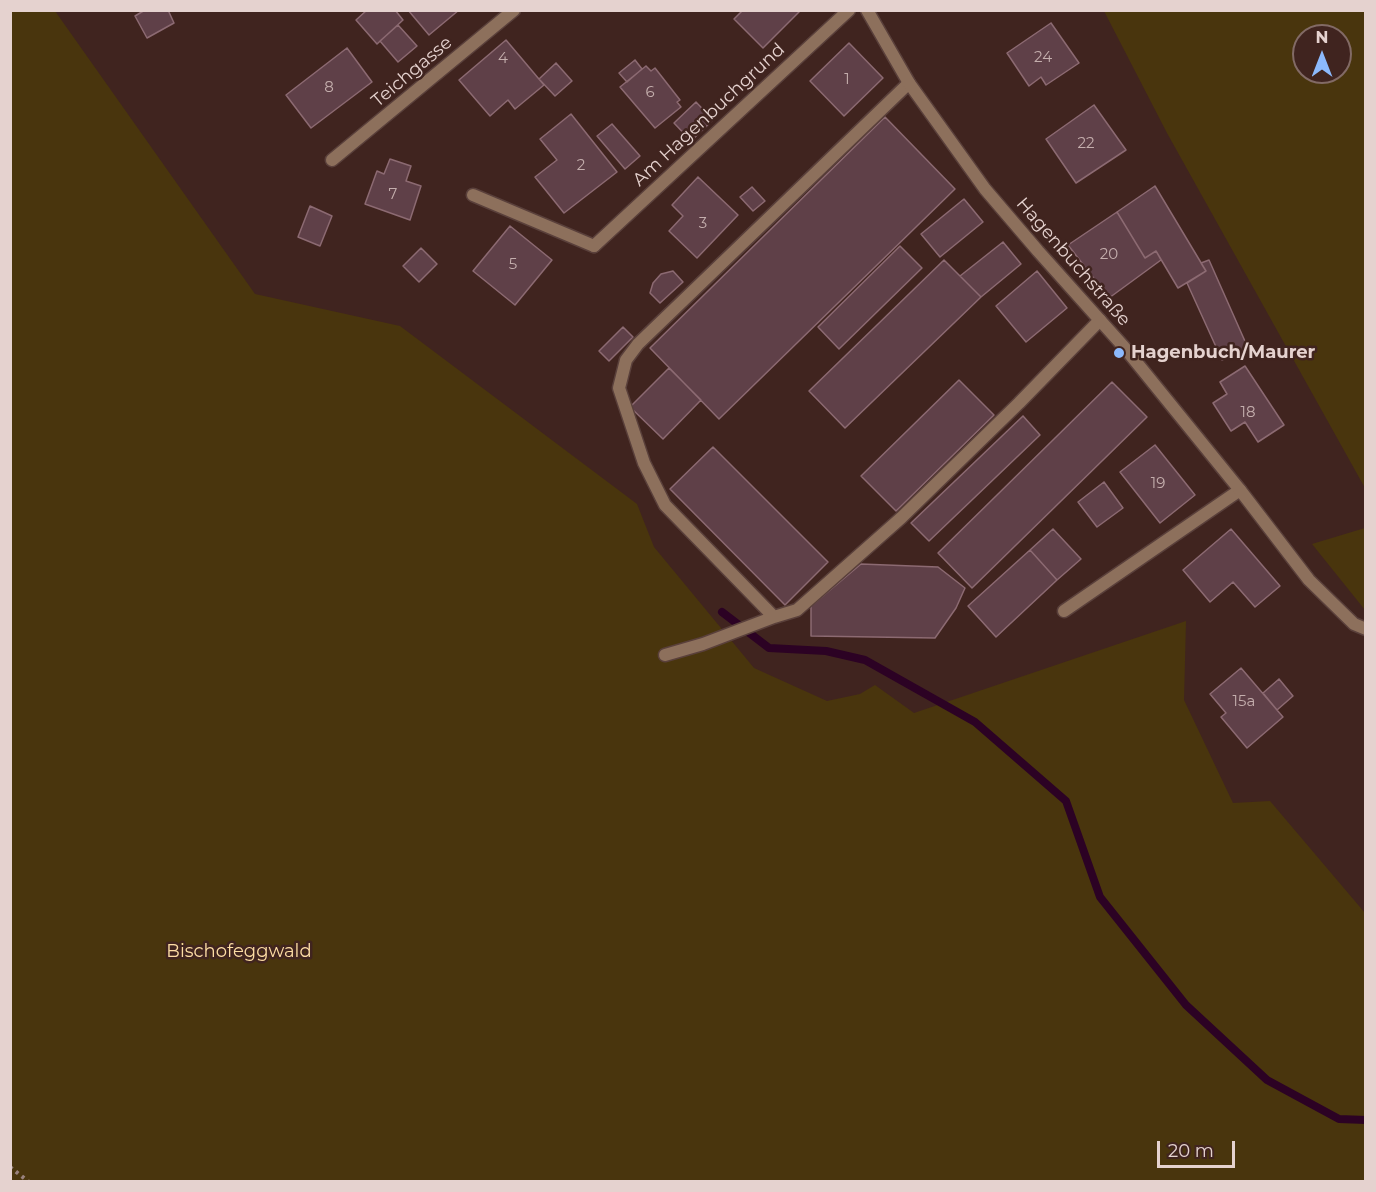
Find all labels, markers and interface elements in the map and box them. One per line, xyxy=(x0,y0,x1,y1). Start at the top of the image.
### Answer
north arrow xyxy=(1292,24,1352,84)
text: N xyxy=(1316,28,1328,47)
street label: Teichgasse xyxy=(367,32,457,112)
street label: Am Hagenbuchgrund xyxy=(629,39,789,191)
house number: 24 xyxy=(1034,49,1052,67)
house number: 4 xyxy=(498,50,508,68)
house number: 1 xyxy=(844,71,850,89)
house number: 8 xyxy=(324,79,334,97)
house number: 6 xyxy=(645,84,655,102)
house number: 22 xyxy=(1077,135,1095,153)
house number: 2 xyxy=(577,157,585,175)
house number: 7 xyxy=(389,186,397,204)
street label: Hagenbuchstraße xyxy=(1011,193,1135,331)
house number: 3 xyxy=(699,215,707,233)
house number: 20 xyxy=(1100,246,1118,264)
house number: 5 xyxy=(509,256,517,274)
place label: Hagenbuch/Maurer xyxy=(1131,342,1315,364)
marker: Hagenbuch/Maurer xyxy=(1112,346,1126,360)
house number: 18 xyxy=(1241,404,1255,422)
house number: 19 xyxy=(1151,475,1165,493)
house number: 15a xyxy=(1233,693,1255,711)
park label: Bischofeggwald xyxy=(166,941,312,963)
scale bar xyxy=(1160,1129,1238,1167)
text: 20 m xyxy=(1168,1140,1214,1162)

